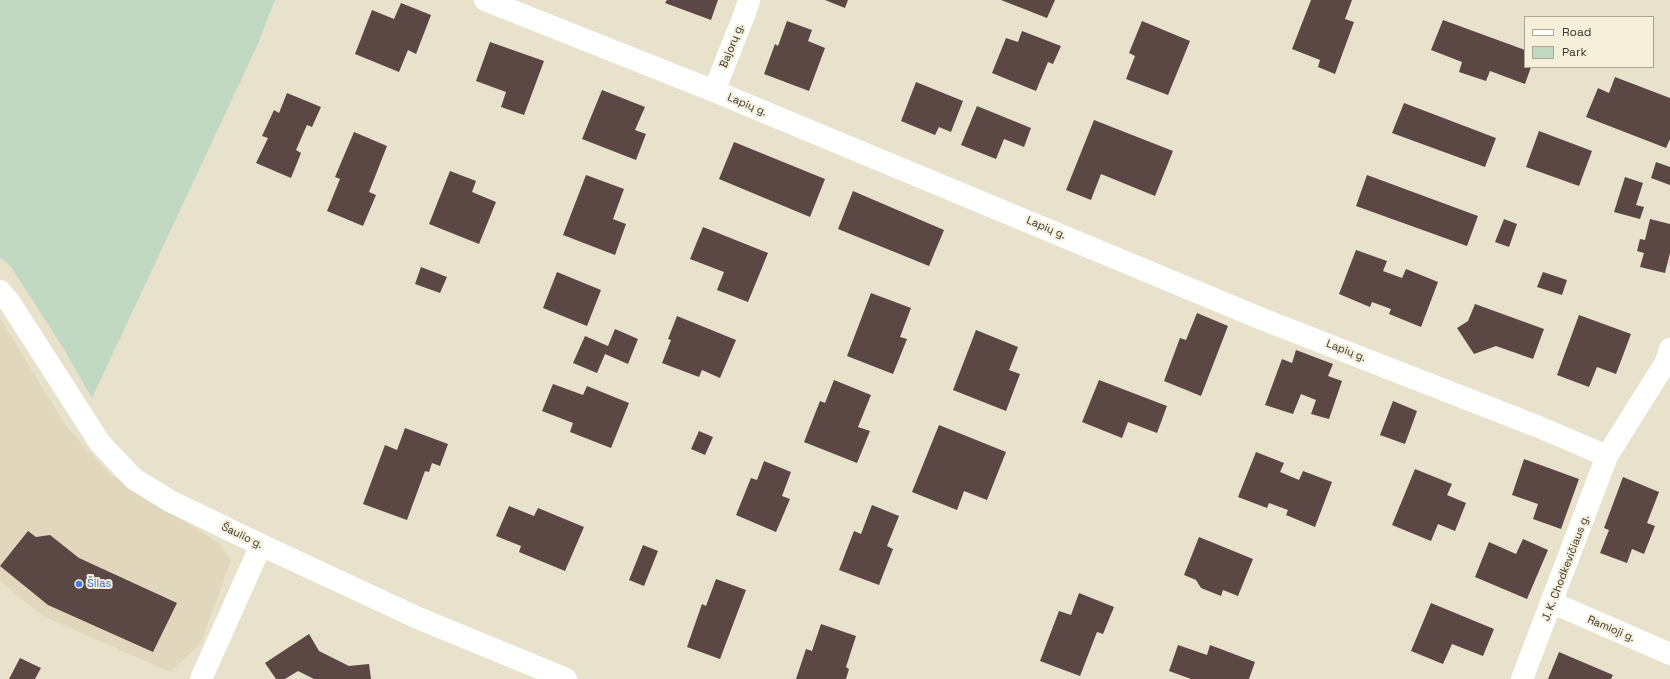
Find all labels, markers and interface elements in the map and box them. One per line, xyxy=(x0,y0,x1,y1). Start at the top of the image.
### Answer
legend xyxy=(1524,16,1654,68)
street label: Bajorų g. xyxy=(717,22,747,70)
text: Road xyxy=(1562,24,1591,40)
text: Park xyxy=(1562,44,1587,60)
street label: Lapių g. xyxy=(725,91,769,119)
street label: Lapių g. xyxy=(1024,214,1068,242)
street label: Lapių g. xyxy=(1324,337,1368,365)
street label: J. K. Chodkevičiaus g. xyxy=(1540,513,1592,623)
street label: Šaulio g. xyxy=(219,520,265,552)
place label: Šilas xyxy=(87,577,111,591)
marker: Šilas xyxy=(74,579,84,589)
street label: Ramioji g. xyxy=(1585,613,1637,645)

